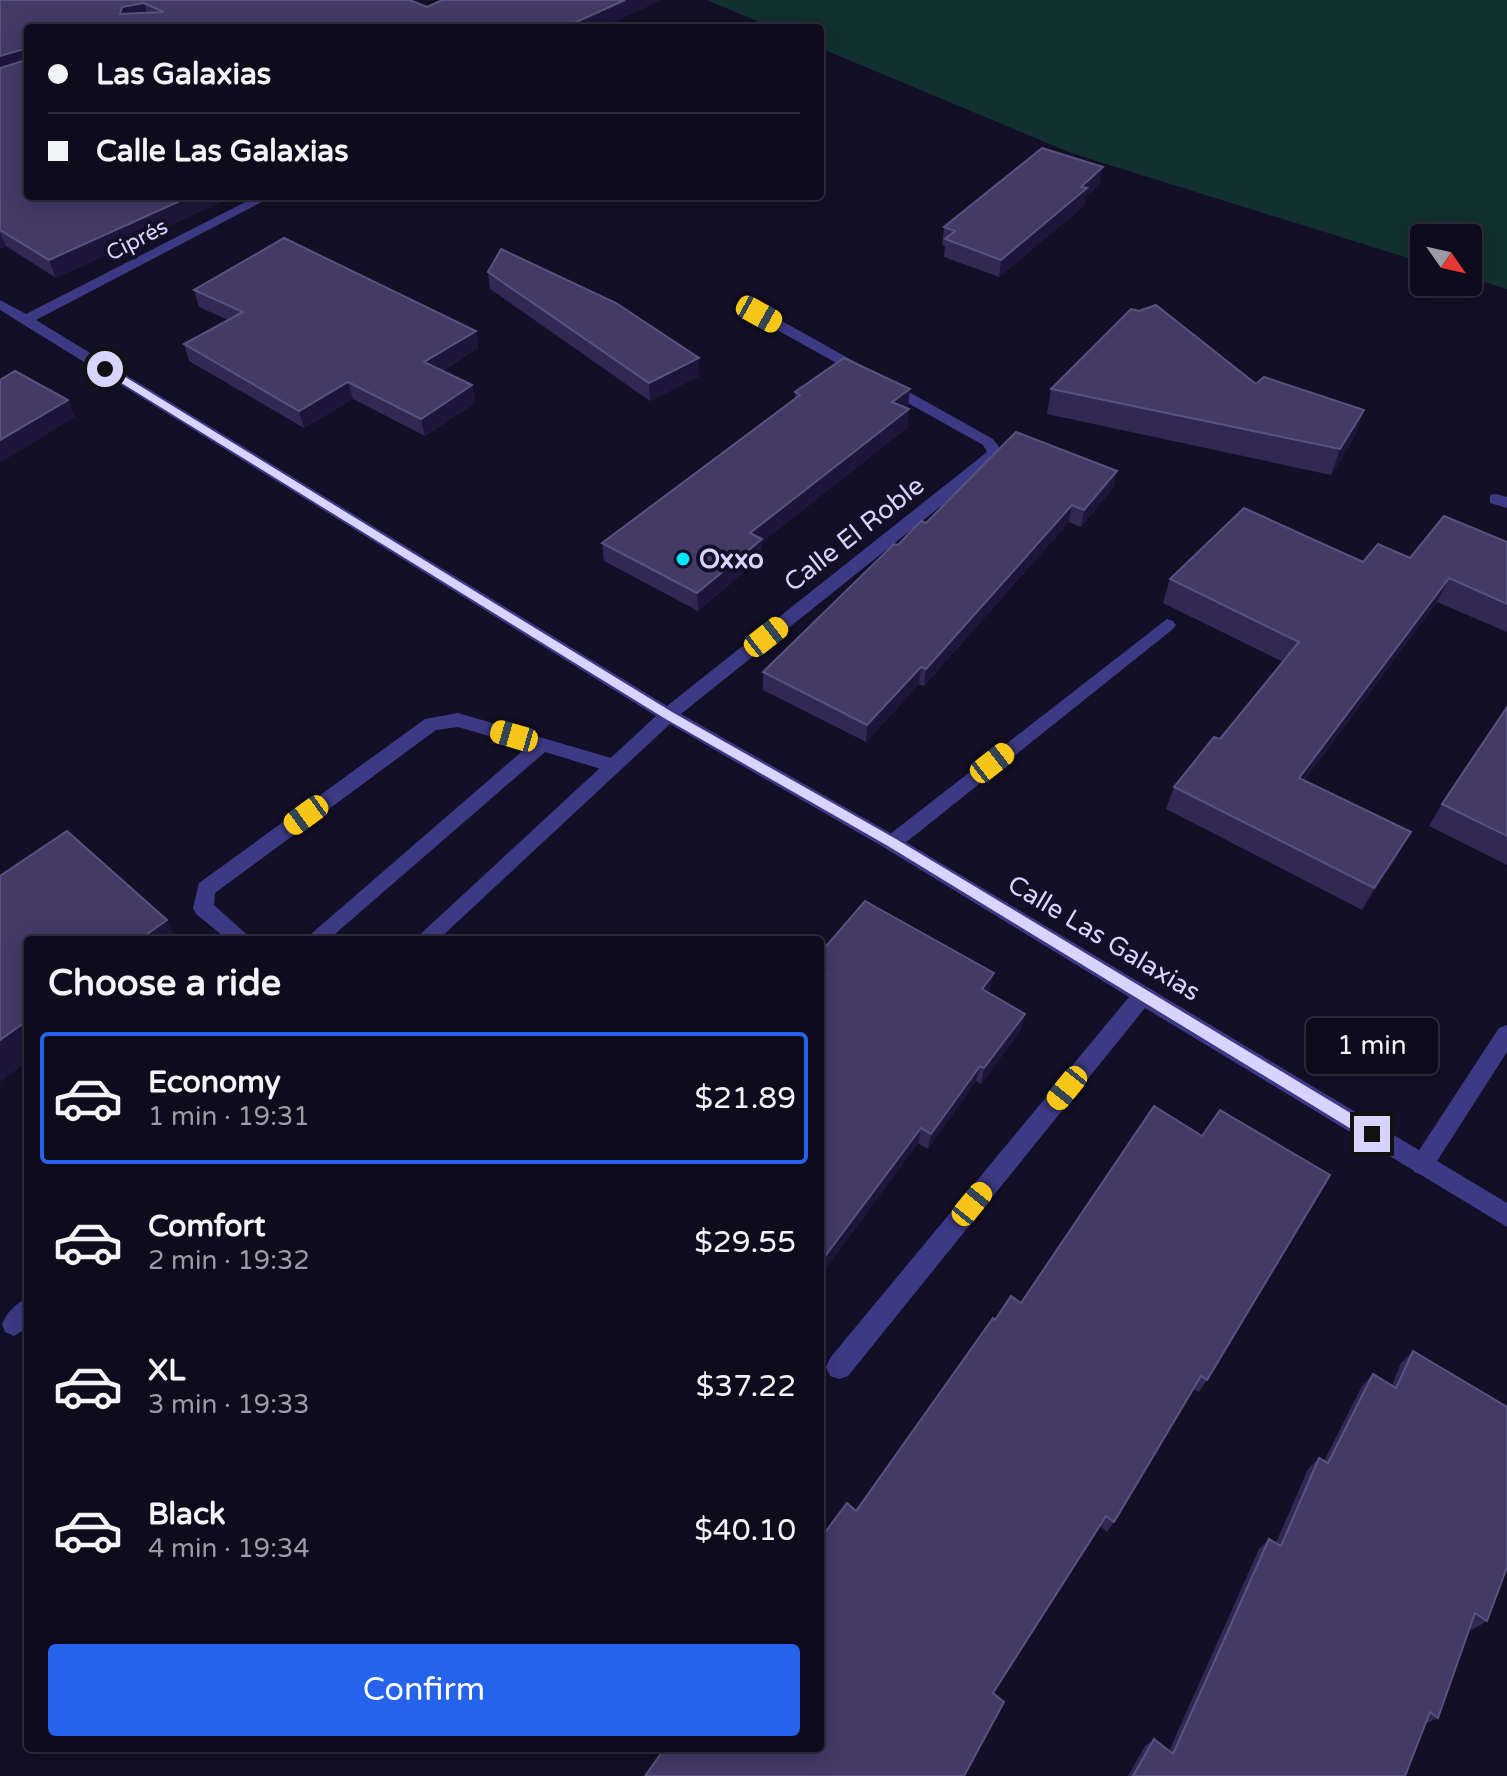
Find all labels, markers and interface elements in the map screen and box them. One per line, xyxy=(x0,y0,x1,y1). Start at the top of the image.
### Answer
text: Las Galaxias xyxy=(96,56,271,93)
text: Calle Las Galaxias xyxy=(96,133,349,170)
street label: Ciprés xyxy=(102,213,172,267)
north arrow xyxy=(1410,224,1482,296)
map controls xyxy=(1410,224,1482,296)
car xyxy=(732,292,786,336)
route start xyxy=(87,351,123,387)
street label: Calle El Roble xyxy=(778,470,930,598)
place label: Oxxo xyxy=(699,544,764,575)
marker: Oxxo xyxy=(674,550,692,568)
car xyxy=(740,613,792,661)
car xyxy=(488,718,540,754)
car xyxy=(966,739,1018,787)
car xyxy=(280,791,332,839)
street label: Calle Las Galaxias xyxy=(1002,868,1206,1008)
text: Choose a ride xyxy=(48,962,281,1005)
callout: 1 min xyxy=(1306,1018,1438,1074)
text: 1 min xyxy=(1337,1030,1407,1061)
icon: car xyxy=(52,1062,124,1134)
car xyxy=(1043,1062,1091,1114)
text: Economy xyxy=(148,1064,281,1101)
text: $21.89 xyxy=(695,1080,796,1117)
text: 1 min · 19:31 xyxy=(148,1101,310,1132)
route end xyxy=(1354,1116,1390,1152)
car xyxy=(948,1178,996,1230)
icon: car xyxy=(52,1206,124,1278)
text: Comfort xyxy=(148,1208,266,1245)
text: $29.55 xyxy=(694,1224,796,1261)
text: 2 min · 19:32 xyxy=(148,1245,310,1276)
icon: car xyxy=(52,1350,124,1422)
text: XL xyxy=(148,1352,185,1389)
text: $37.22 xyxy=(696,1368,796,1405)
text: 3 min · 19:33 xyxy=(148,1389,310,1420)
icon: car xyxy=(52,1494,124,1566)
text: Black xyxy=(148,1496,225,1533)
text: $40.10 xyxy=(694,1512,796,1549)
text: 4 min · 19:34 xyxy=(148,1533,310,1564)
button: Confirm xyxy=(48,1644,800,1736)

